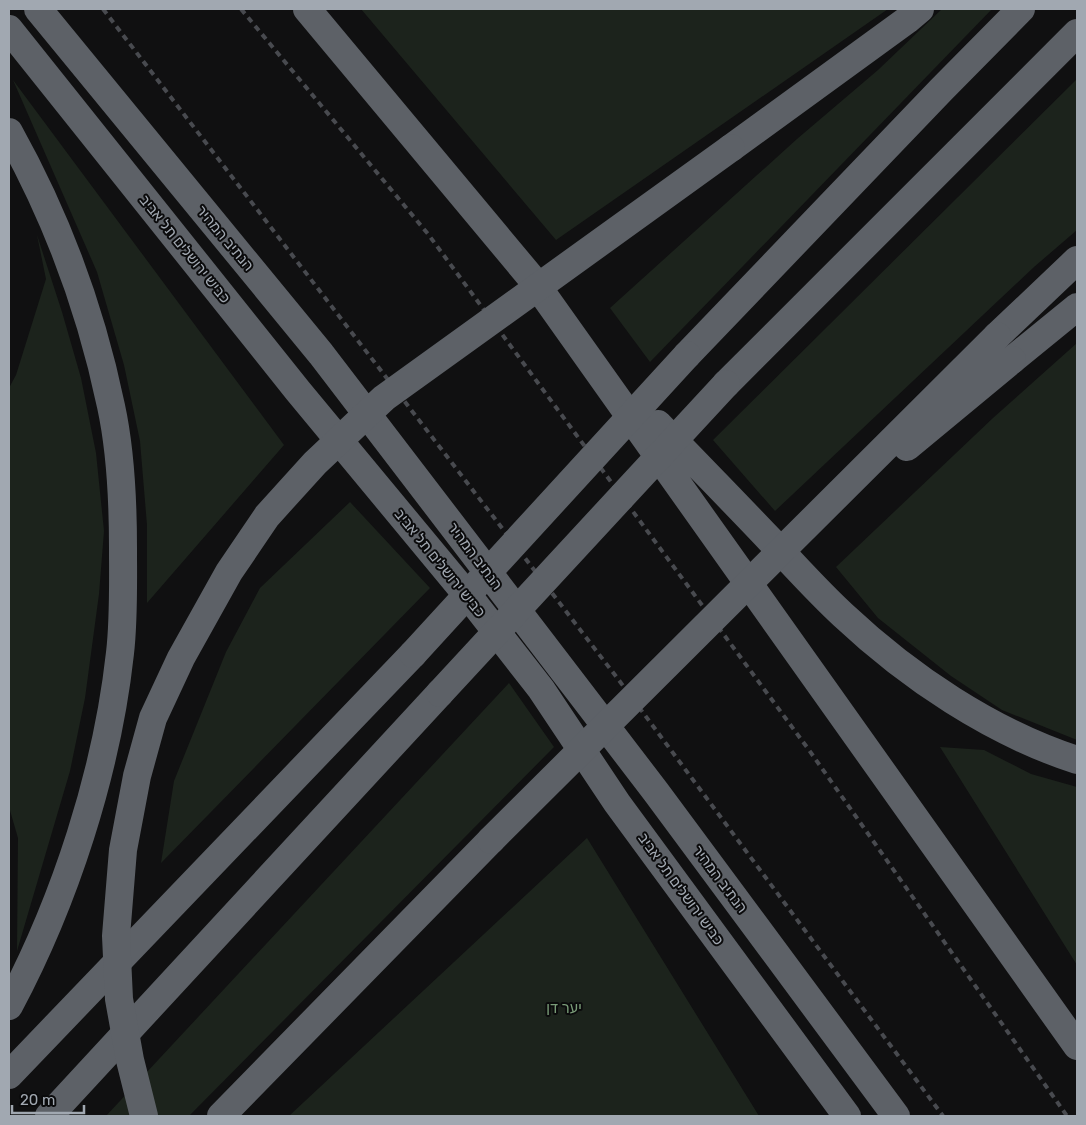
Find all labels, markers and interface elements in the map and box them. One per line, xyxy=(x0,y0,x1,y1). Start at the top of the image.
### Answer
street label: כביש ירושלים תל אביב xyxy=(136,191,234,307)
street label: הנתיב המהיר xyxy=(192,202,258,274)
street label: כביש ירושלים תל אביב xyxy=(391,505,489,621)
street label: הנתיב המהיר xyxy=(444,519,506,593)
street label: כביש ירושלים תל אביב xyxy=(634,829,728,949)
street label: הנתיב המהיר xyxy=(689,842,751,916)
park label: יער דן xyxy=(546,999,582,1017)
scale bar xyxy=(12,1082,85,1114)
text: 20 m xyxy=(20,1091,55,1109)

